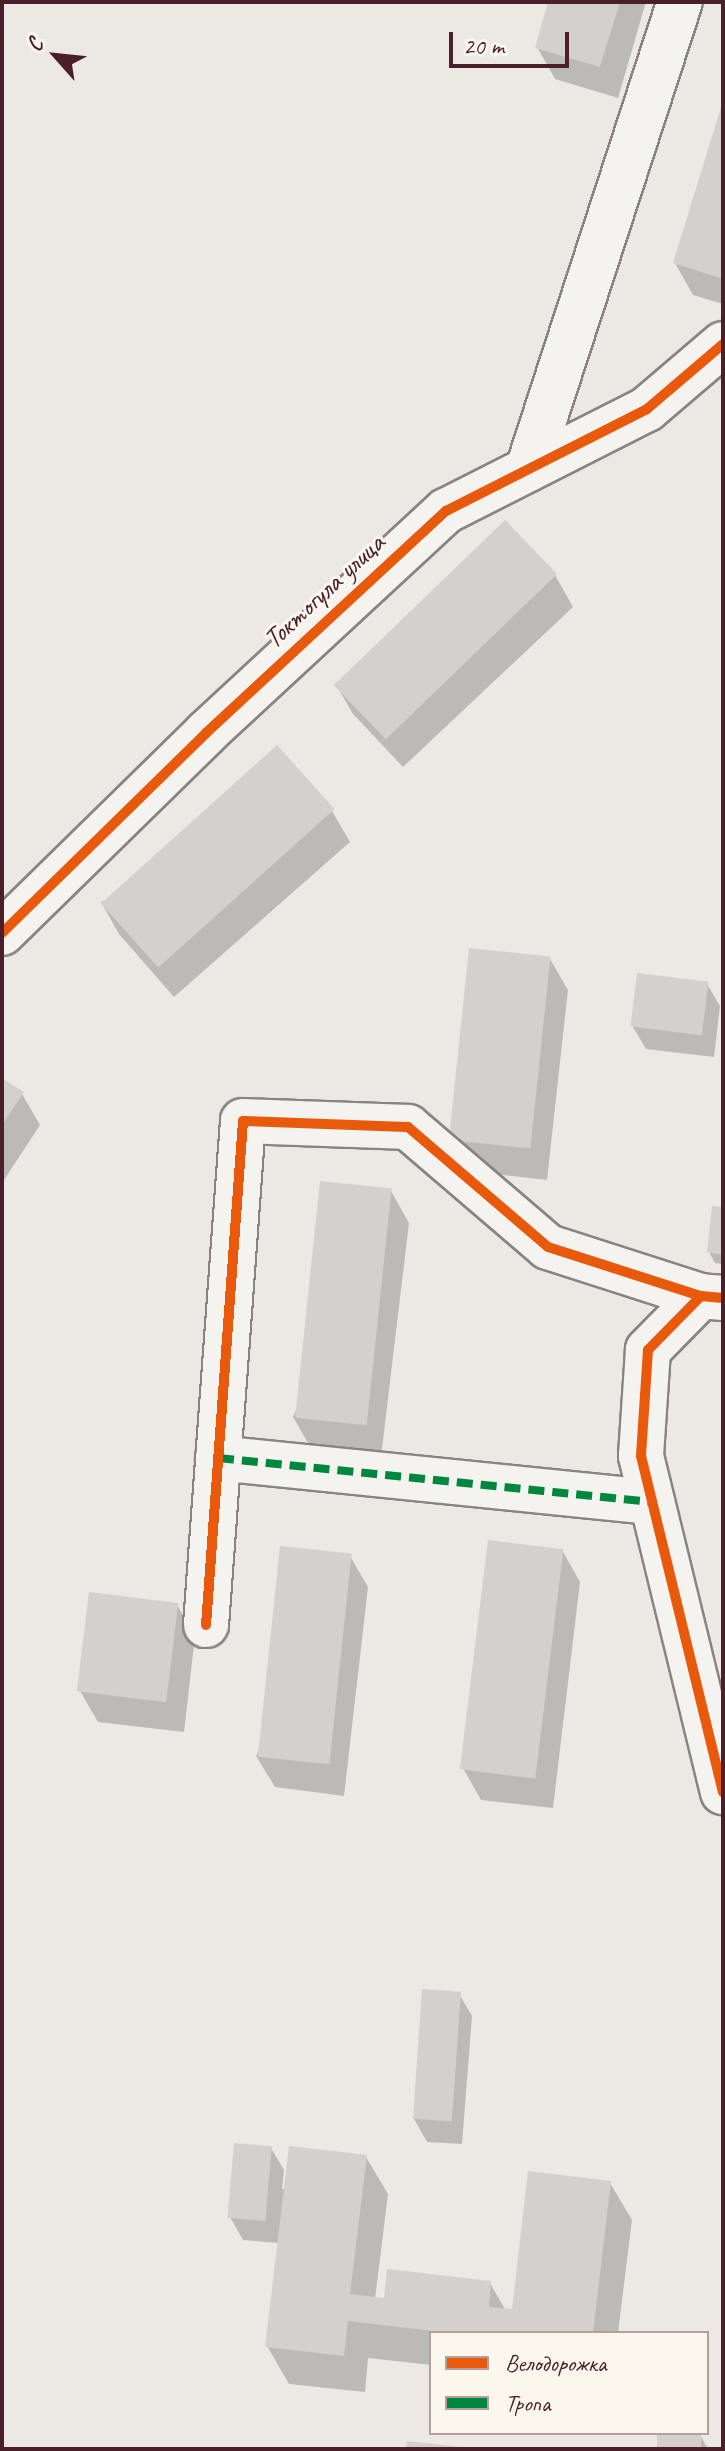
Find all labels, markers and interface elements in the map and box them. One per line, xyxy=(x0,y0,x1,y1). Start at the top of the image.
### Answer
north arrow xyxy=(16,16,96,96)
scale bar xyxy=(453,16,573,66)
text: 20 m xyxy=(463,31,504,61)
text: С xyxy=(20,34,50,56)
street label: Токтогула улица xyxy=(256,526,392,656)
legend xyxy=(429,2331,709,2435)
text: Велодорожка xyxy=(505,2348,606,2378)
text: Тропа xyxy=(505,2388,550,2418)

